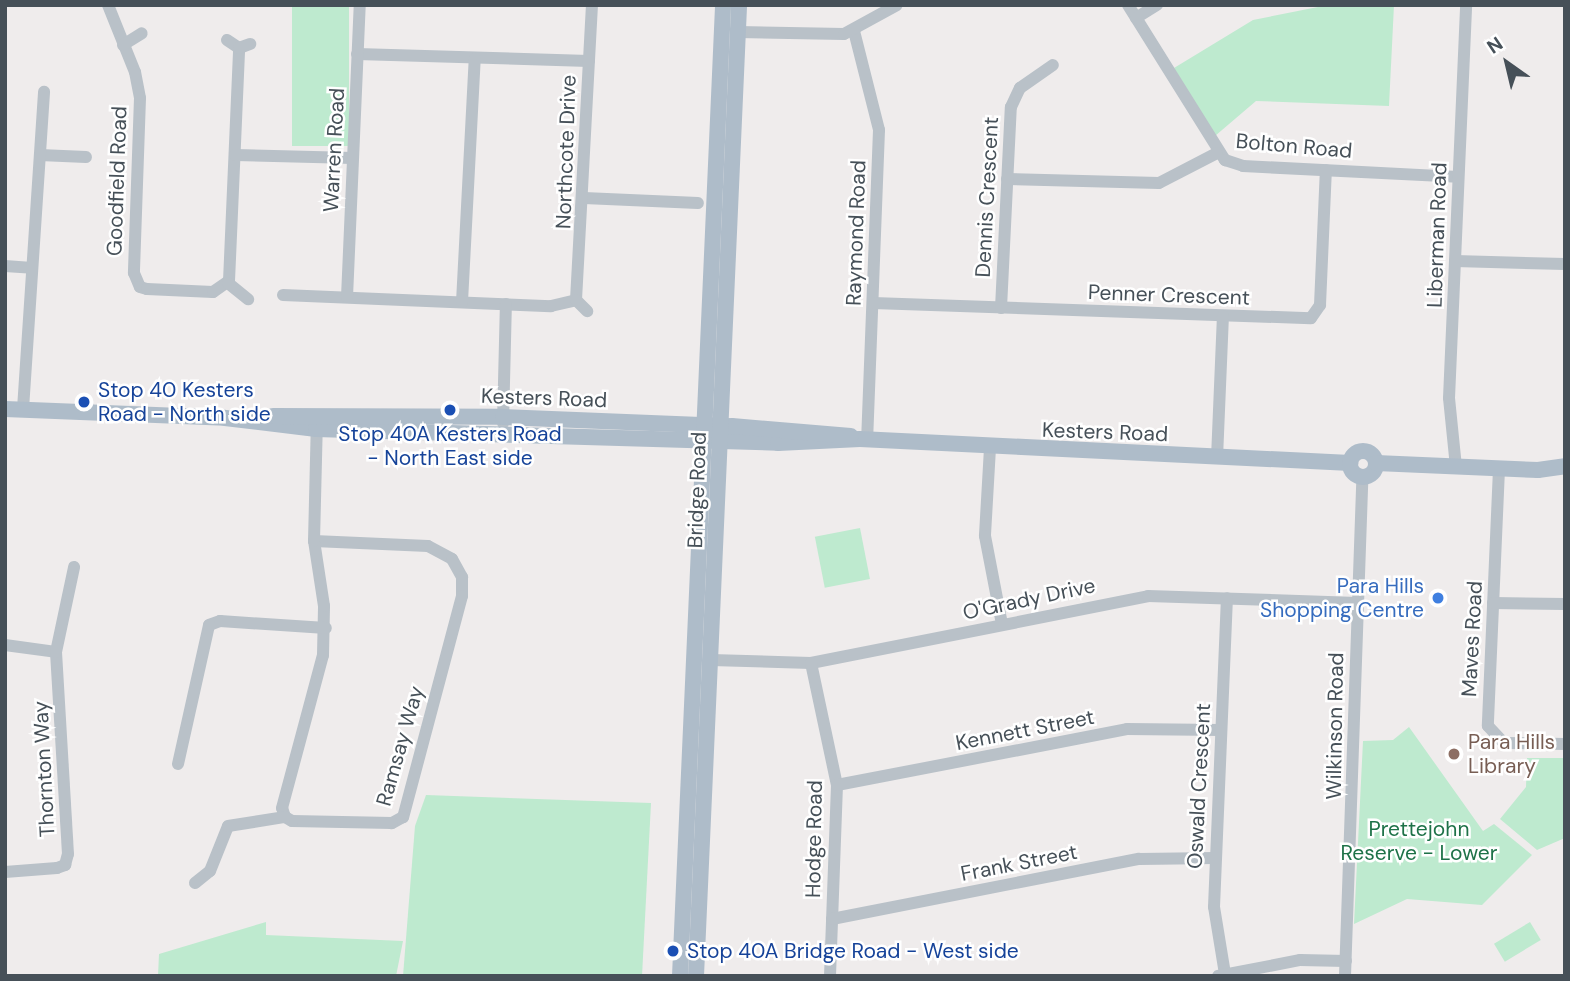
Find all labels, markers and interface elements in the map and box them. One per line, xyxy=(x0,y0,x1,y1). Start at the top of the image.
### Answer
north arrow xyxy=(1472,28,1542,98)
text: N xyxy=(1482,31,1508,59)
street label: Northcote Drive xyxy=(551,74,581,230)
street label: Warren Road xyxy=(318,87,350,213)
street label: Goodfield Road xyxy=(102,106,132,256)
street label: Dennis Crescent xyxy=(970,116,1004,278)
street label: Bolton Road xyxy=(1235,128,1353,164)
street label: Raymond Road xyxy=(841,160,871,306)
street label: Liberman Road xyxy=(1422,162,1452,308)
street label: Penner Crescent xyxy=(1088,280,1250,310)
place label: Stop 40 Kesters Road - North side xyxy=(98,377,271,427)
street label: Kesters Road xyxy=(480,383,608,413)
marker: Stop 40 Kesters Road - North side xyxy=(76,394,92,410)
marker: Stop 40A Kesters Road - North East side xyxy=(442,402,458,418)
street label: Kesters Road xyxy=(1041,417,1169,447)
place label: Stop 40A Kesters Road - North East side xyxy=(338,421,562,471)
street label: Bridge Road xyxy=(682,431,712,549)
street label: O'Grady Drive xyxy=(960,573,1098,625)
place label: Para Hills Shopping Centre xyxy=(1260,573,1424,623)
street label: Maves Road xyxy=(1456,580,1488,698)
marker: Para Hills Shopping Centre xyxy=(1430,590,1446,606)
street label: Wilkinson Road xyxy=(1321,652,1349,800)
street label: Ramsay Way xyxy=(371,683,429,809)
street label: Thornton Way xyxy=(28,700,60,838)
street label: Oswald Crescent xyxy=(1182,702,1216,870)
street label: Kennett Street xyxy=(954,704,1096,756)
place label: Para Hills Library xyxy=(1468,729,1555,779)
marker: Para Hills Library xyxy=(1446,746,1462,762)
street label: Hodge Road xyxy=(800,780,828,898)
park label: Prettejohn Reserve - Lower xyxy=(1340,816,1498,866)
street label: Frank Street xyxy=(959,839,1079,887)
place label: Stop 40A Bridge Road - West side xyxy=(687,938,1019,964)
marker: Stop 40A Bridge Road - West side xyxy=(665,943,681,959)

